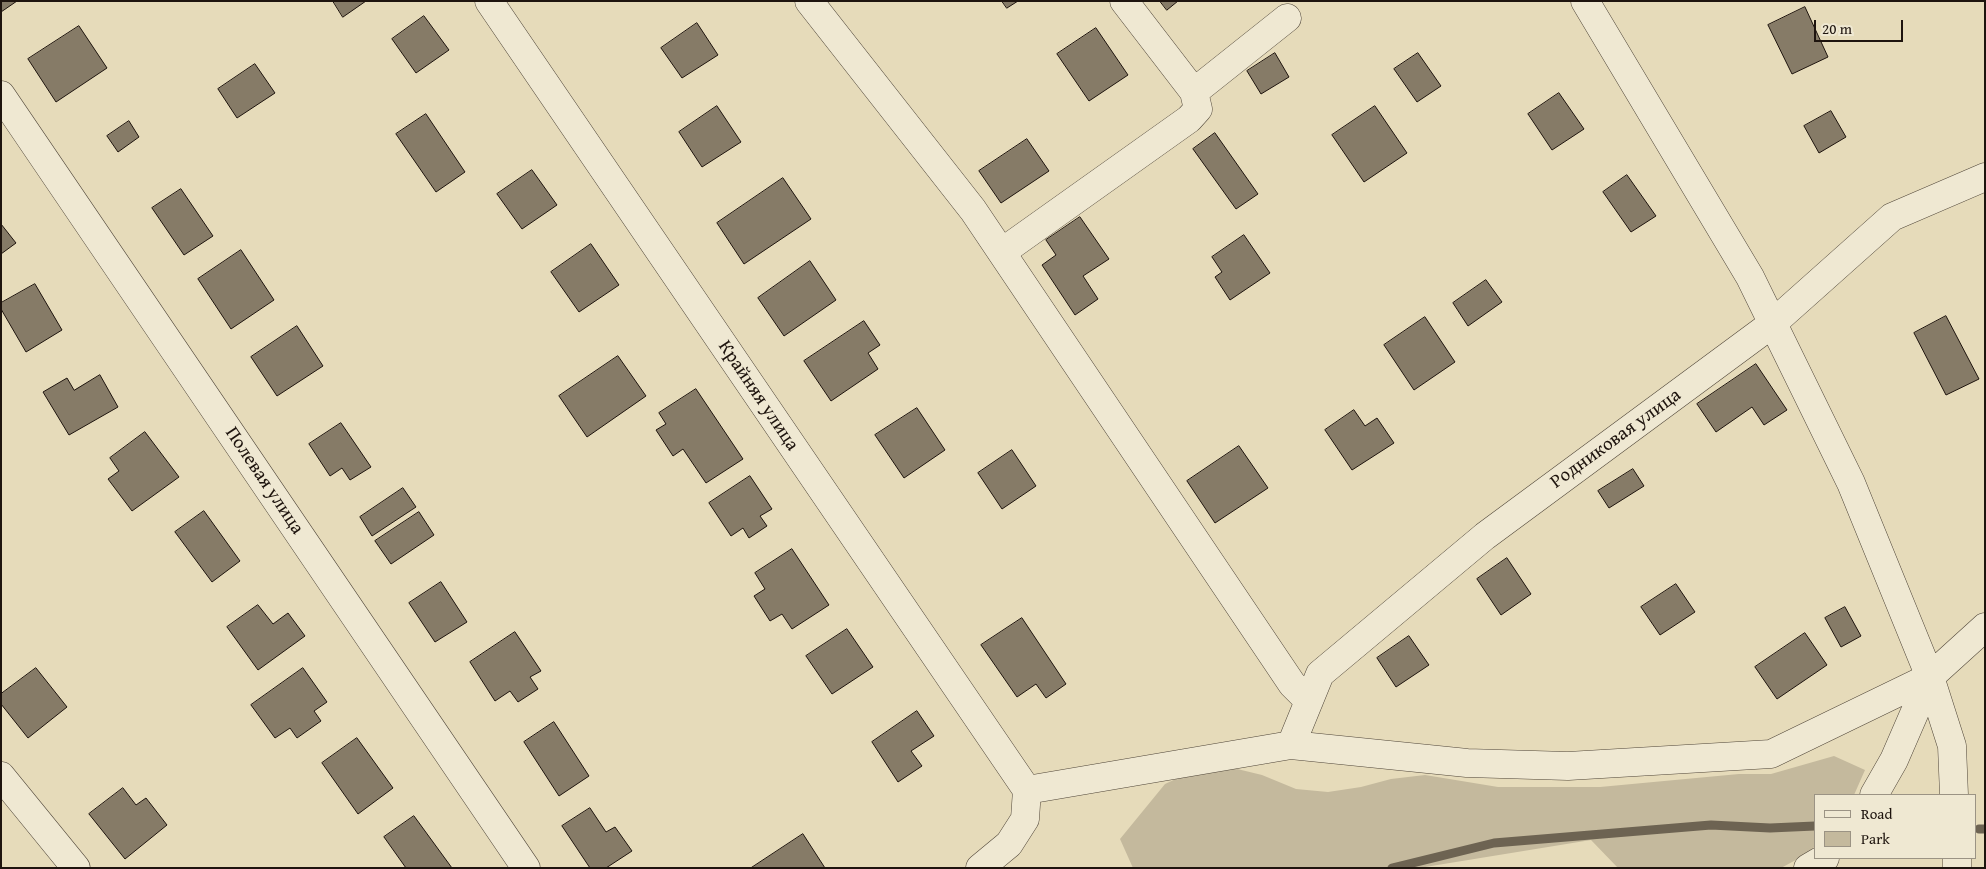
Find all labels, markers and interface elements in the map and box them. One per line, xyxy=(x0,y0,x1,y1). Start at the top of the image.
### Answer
scale bar xyxy=(1816,10,1905,42)
text: 20 m xyxy=(1822,18,1852,39)
street label: Крайняя улица xyxy=(713,337,803,455)
street label: Родниковая улица xyxy=(1546,384,1686,494)
street label: Полевая улица xyxy=(220,423,308,539)
legend xyxy=(1814,794,1976,859)
text: Road xyxy=(1861,803,1892,824)
text: Park xyxy=(1861,828,1890,849)

